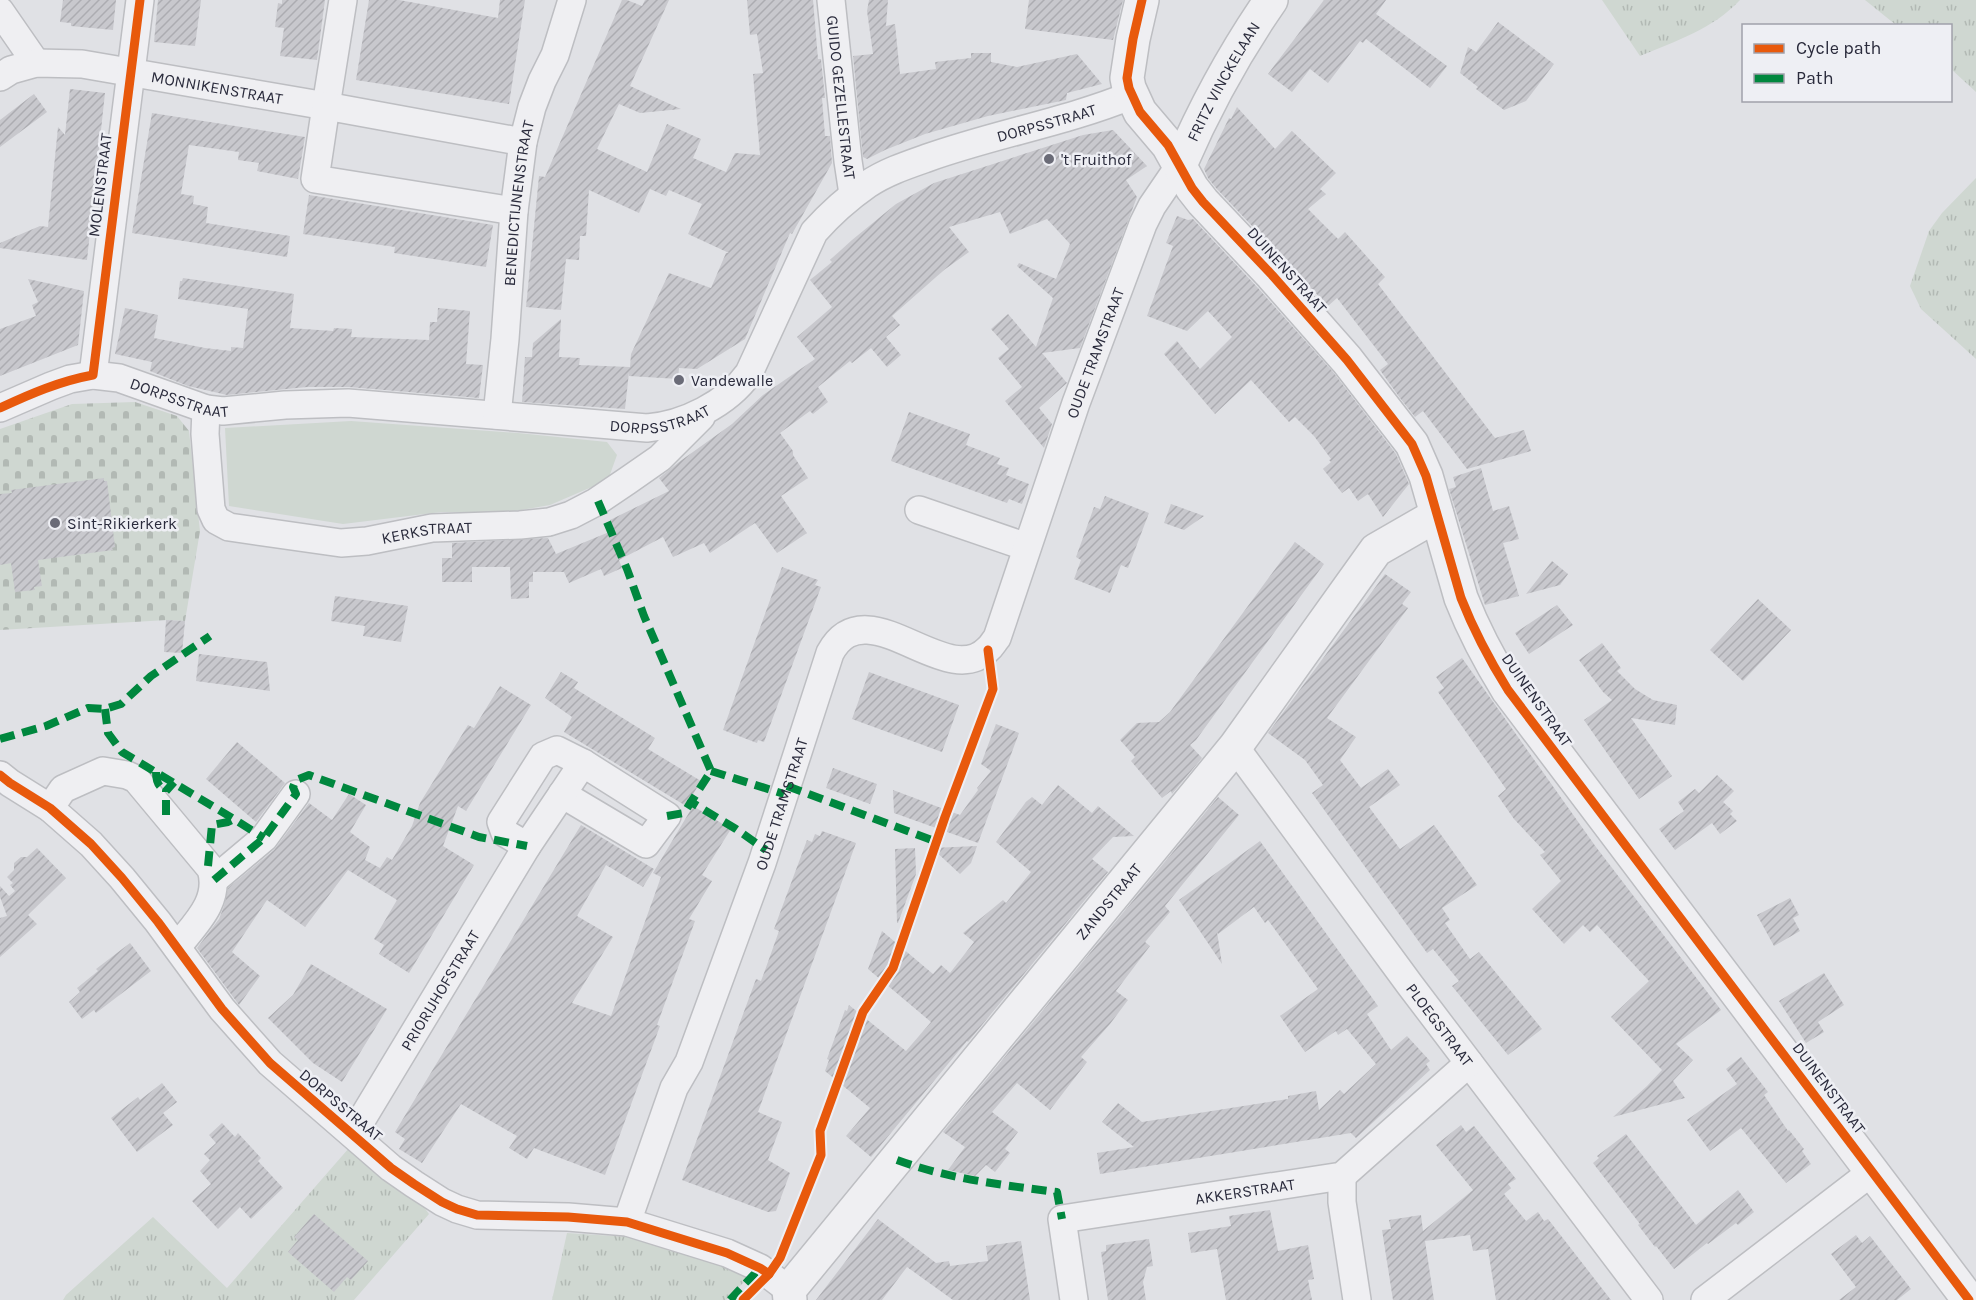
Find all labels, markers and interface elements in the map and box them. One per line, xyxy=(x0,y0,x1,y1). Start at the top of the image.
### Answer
street label: GUIDO GEZELLESTRAAT xyxy=(823,14,860,181)
street label: FRITZ VINCKELAAN xyxy=(1182,18,1263,144)
legend xyxy=(1742,24,1952,102)
text: Cycle path xyxy=(1796,37,1881,59)
street label: MONNIKENSTRAAT xyxy=(150,67,284,108)
text: Path xyxy=(1796,67,1834,89)
street label: DORPSSTRAAT xyxy=(994,99,1098,146)
street label: BENEDICTIJNENSTRAAT xyxy=(499,118,538,287)
street label: MOLENSTRAAT xyxy=(84,132,116,238)
place label: 't Fruithof xyxy=(1061,150,1132,169)
marker: 't Fruithof xyxy=(1042,152,1056,166)
street label: DUINENSTRAAT xyxy=(1243,223,1331,317)
street label: OUDE TRAMSTRAAT xyxy=(1062,285,1128,421)
place label: Vandewalle xyxy=(691,371,773,390)
street label: DORPSSTRAAT xyxy=(128,373,229,421)
marker: Vandewalle xyxy=(672,373,686,387)
street label: DORPSSTRAAT xyxy=(609,400,713,438)
place label: Sint-Rikierkerk xyxy=(67,514,177,533)
marker: Sint-Rikierkerk xyxy=(48,516,62,530)
street label: KERKSTRAAT xyxy=(380,517,472,547)
street label: DUINENSTRAAT xyxy=(1498,650,1576,750)
street label: OUDE TRAMSTRAAT xyxy=(751,735,811,873)
street label: ZANDSTRAAT xyxy=(1071,859,1145,943)
street label: PRIORIJHOFSTRAAT xyxy=(396,927,483,1054)
street label: PLOEGSTRAAT xyxy=(1402,979,1478,1070)
street label: DUINENSTRAAT xyxy=(1788,1039,1870,1137)
street label: DORPSSTRAAT xyxy=(296,1065,386,1145)
street label: AKKERSTRAAT xyxy=(1194,1174,1296,1208)

